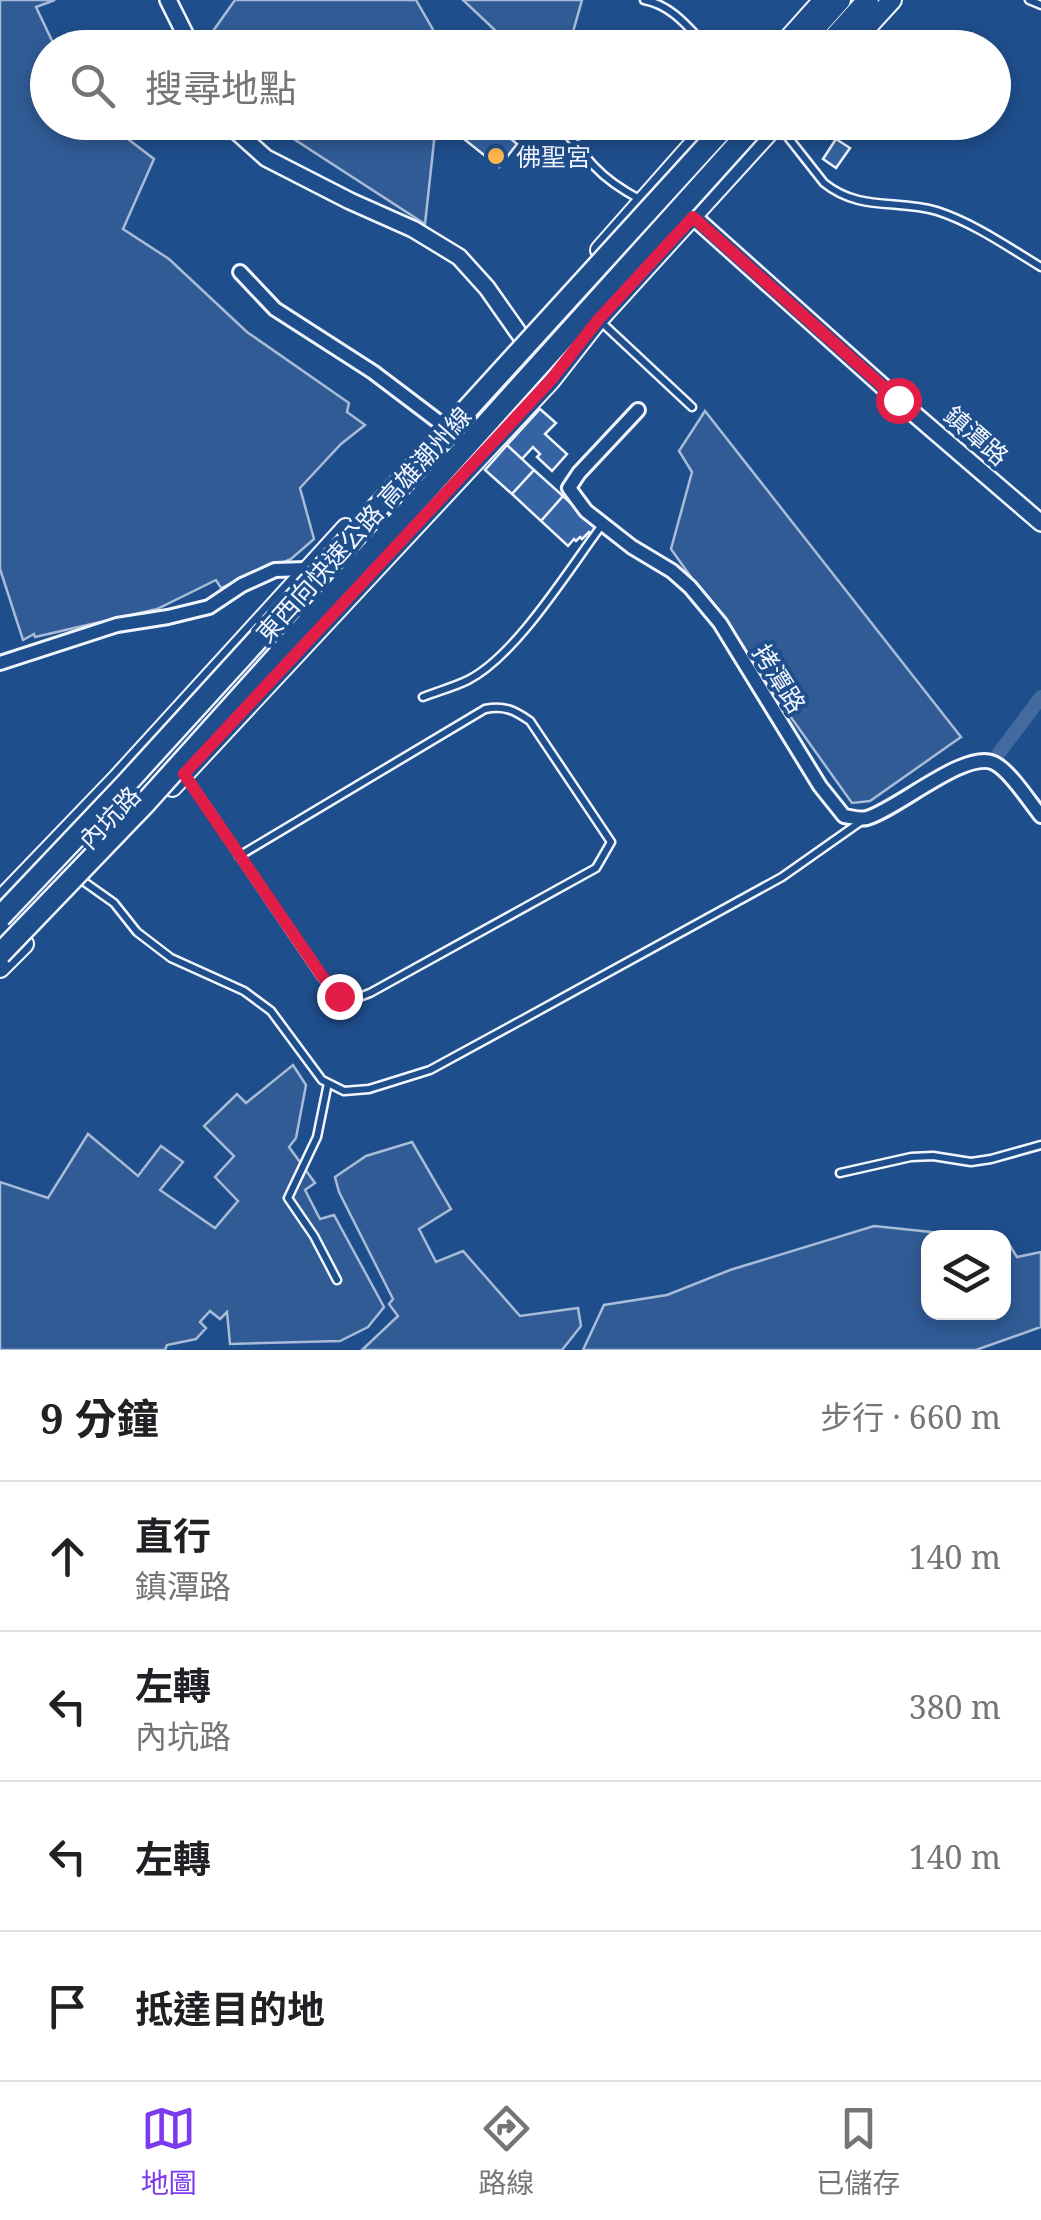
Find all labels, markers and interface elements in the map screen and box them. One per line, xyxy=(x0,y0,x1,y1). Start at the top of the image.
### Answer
search box xyxy=(30,30,1011,140)
icon: search xyxy=(65,58,120,113)
text: 搜尋地點 xyxy=(145,61,297,113)
place label: 佛聖宮 xyxy=(516,139,591,173)
marker: 佛聖宮 xyxy=(485,145,507,167)
route start xyxy=(876,378,922,424)
street label: 鎮潭路 xyxy=(938,398,1016,472)
street label: 東西向快速公路 高雄潮州線 xyxy=(248,399,478,649)
street label: 拷潭路 xyxy=(746,637,814,719)
street label: 內坑路 xyxy=(71,778,147,856)
route end xyxy=(317,974,363,1020)
map controls xyxy=(921,1230,1011,1320)
button: layers xyxy=(921,1230,1011,1320)
text: 9 分鐘 xyxy=(40,1389,159,1446)
text: 步行 · 660 m xyxy=(820,1395,1001,1438)
text: 直行 xyxy=(135,1509,211,1561)
icon: ahead xyxy=(40,1529,95,1584)
text: 140 m xyxy=(909,1535,1001,1578)
text: 鎮潭路 xyxy=(135,1564,231,1607)
text: 左轉 xyxy=(135,1659,211,1711)
icon: left xyxy=(40,1679,95,1734)
text: 380 m xyxy=(909,1685,1001,1728)
text: 內坑路 xyxy=(135,1714,231,1757)
icon: left xyxy=(40,1829,95,1884)
text: 左轉 xyxy=(135,1832,211,1884)
text: 140 m xyxy=(909,1835,1001,1878)
icon: arrive xyxy=(40,1979,95,2034)
text: 抵達目的地 xyxy=(135,1982,325,2034)
tab: 地圖 xyxy=(141,2101,197,2201)
tab: 路線 xyxy=(478,2101,534,2201)
tab: 已儲存 xyxy=(816,2101,900,2201)

